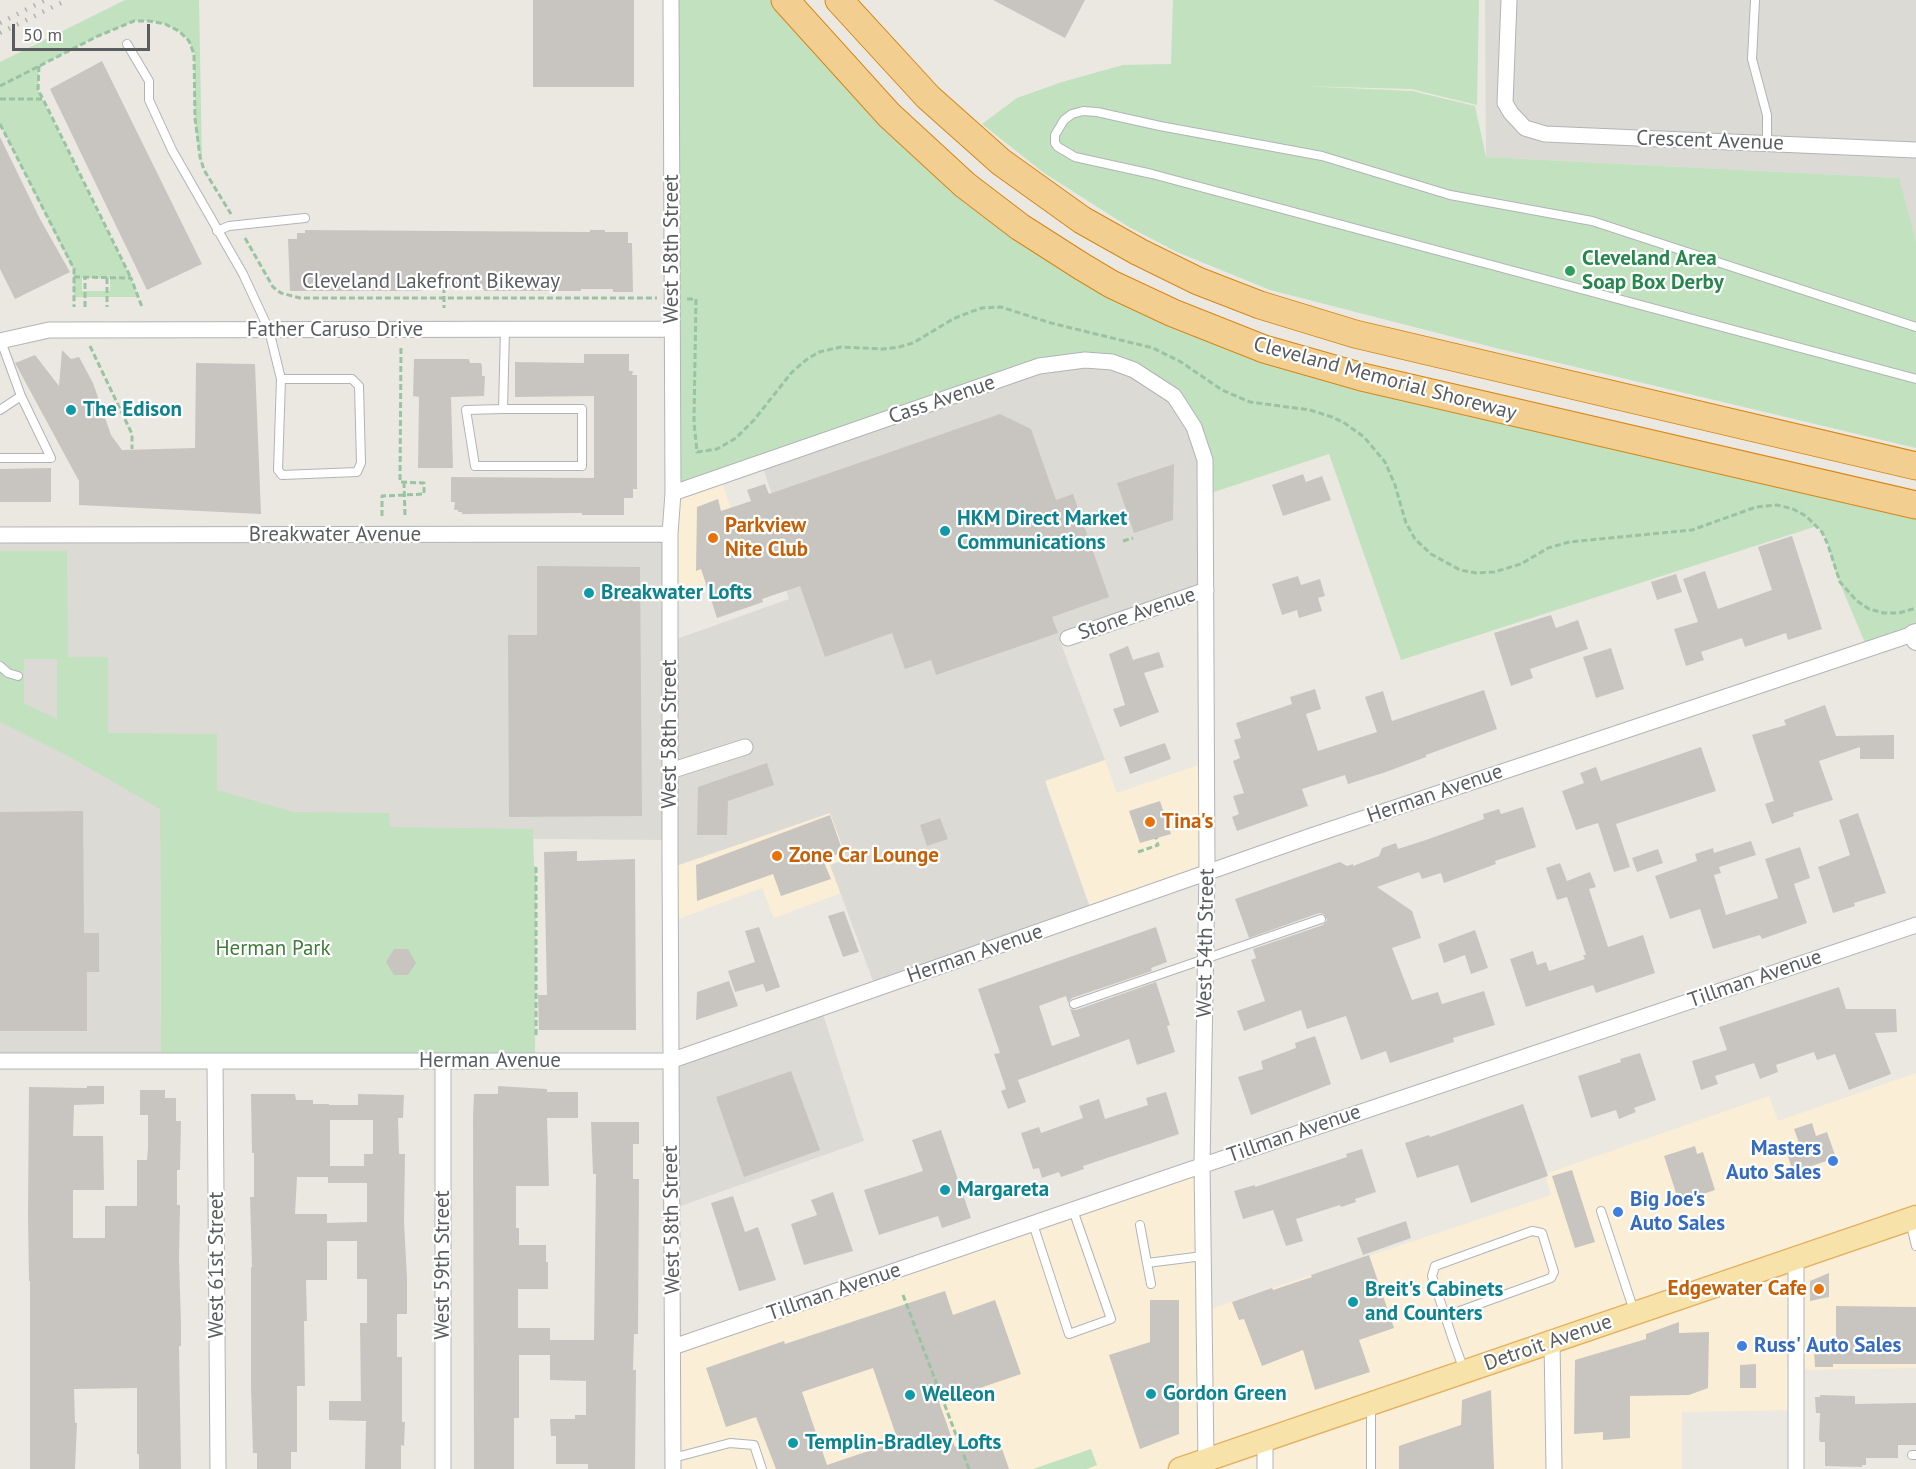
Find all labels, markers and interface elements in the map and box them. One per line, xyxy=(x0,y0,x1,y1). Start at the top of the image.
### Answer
scale bar xyxy=(15,12,153,50)
text: 50 m xyxy=(23,23,62,46)
street label: Crescent Avenue xyxy=(1636,126,1784,156)
street label: West 58th Street xyxy=(659,174,685,324)
place label: Cleveland Area Soap Box Derby xyxy=(1582,246,1724,296)
marker: Cleveland Area Soap Box Derby xyxy=(1563,264,1577,278)
street label: Cleveland Lakefront Bikeway xyxy=(302,269,560,295)
street label: Father Caruso Drive xyxy=(247,317,423,343)
street label: Cleveland Memorial Shoreway xyxy=(1251,332,1519,426)
street label: Cass Avenue xyxy=(885,370,999,430)
place label: The Edison xyxy=(83,397,182,423)
marker: The Edison xyxy=(64,403,78,417)
place label: HKM Direct Market Communications xyxy=(957,506,1127,556)
place label: Parkview Nite Club xyxy=(725,513,808,563)
street label: Breakwater Avenue xyxy=(249,522,421,548)
marker: HKM Direct Market Communications xyxy=(938,524,952,538)
marker: Parkview Nite Club xyxy=(706,531,720,545)
place label: Breakwater Lofts xyxy=(601,580,752,606)
street label: Stone Avenue xyxy=(1075,582,1199,646)
marker: Breakwater Lofts xyxy=(582,586,596,600)
street label: West 58th Street xyxy=(657,659,683,809)
street label: Herman Avenue xyxy=(1364,759,1506,829)
place label: Tina's xyxy=(1162,809,1213,835)
marker: Tina's xyxy=(1143,815,1157,829)
place label: Zone Car Lounge xyxy=(789,843,939,869)
marker: Zone Car Lounge xyxy=(770,849,784,863)
street label: West 54th Street xyxy=(1192,868,1220,1018)
street label: Herman Avenue xyxy=(904,919,1046,989)
park label: Herman Park xyxy=(215,936,331,962)
street label: Tillman Avenue xyxy=(1685,944,1825,1014)
street label: Herman Avenue xyxy=(419,1048,561,1074)
street label: Tillman Avenue xyxy=(1224,1099,1364,1169)
place label: Masters Auto Sales xyxy=(1726,1136,1821,1186)
street label: West 58th Street xyxy=(658,1145,686,1295)
marker: Masters Auto Sales xyxy=(1826,1154,1840,1168)
place label: Margareta xyxy=(957,1177,1049,1203)
marker: Margareta xyxy=(938,1183,952,1197)
place label: Big Joe's Auto Sales xyxy=(1630,1187,1725,1237)
street label: West 59th Street xyxy=(430,1190,456,1340)
street label: West 61st Street xyxy=(204,1192,230,1338)
marker: Big Joe's Auto Sales xyxy=(1611,1205,1625,1219)
street label: Tillman Avenue xyxy=(764,1257,904,1327)
place label: Edgewater Cafe xyxy=(1668,1276,1807,1302)
place label: Breit's Cabinets and Counters xyxy=(1365,1277,1503,1327)
marker: Edgewater Cafe xyxy=(1812,1282,1826,1296)
marker: Breit's Cabinets and Counters xyxy=(1346,1295,1360,1309)
street label: Detroit Avenue xyxy=(1481,1309,1615,1377)
place label: Russ' Auto Sales xyxy=(1754,1333,1901,1359)
marker: Russ' Auto Sales xyxy=(1735,1339,1749,1353)
place label: Gordon Green xyxy=(1163,1381,1287,1407)
place label: Welleon xyxy=(922,1382,995,1408)
marker: Gordon Green xyxy=(1144,1387,1158,1401)
marker: Welleon xyxy=(903,1388,917,1402)
place label: Templin-Bradley Lofts xyxy=(805,1430,1001,1456)
marker: Templin-Bradley Lofts xyxy=(786,1436,800,1450)

